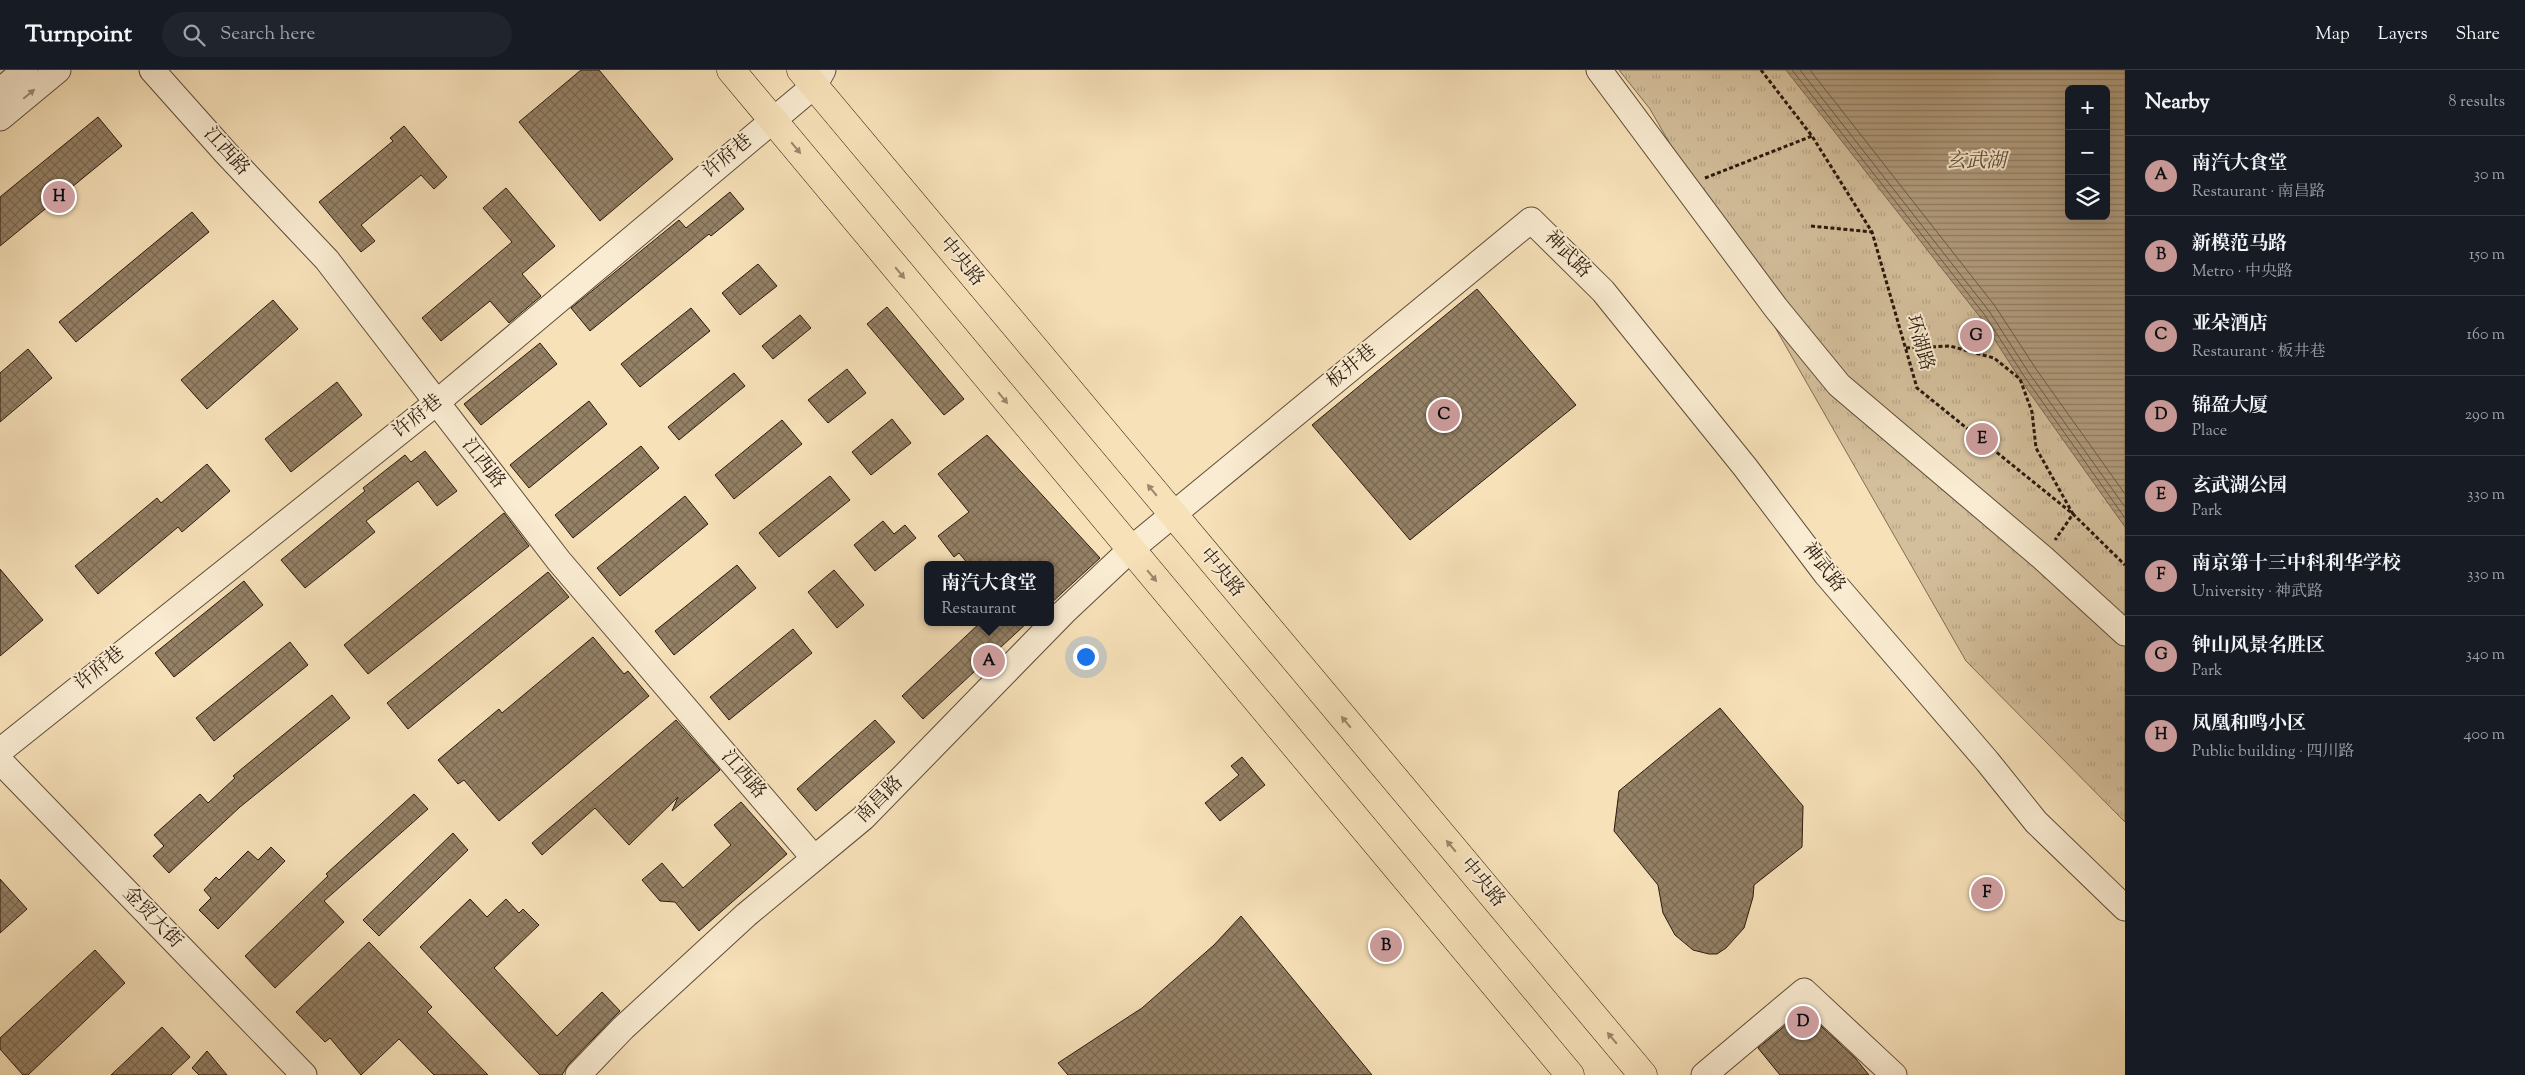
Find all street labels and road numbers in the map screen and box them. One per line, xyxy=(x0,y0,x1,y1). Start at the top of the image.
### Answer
street label: 江西路 xyxy=(197,122,255,182)
street label: 许府巷 xyxy=(697,128,759,186)
street label: 神武路 xyxy=(1537,225,1597,285)
street label: 中央路 xyxy=(932,231,990,293)
street label: 环湖路 xyxy=(1898,312,1940,374)
street label: 板井巷 xyxy=(1321,339,1383,395)
street label: 许府巷 xyxy=(387,389,449,445)
street label: 江西路 xyxy=(455,433,511,495)
street label: 神武路 xyxy=(1795,537,1851,599)
street label: 中央路 xyxy=(1192,542,1250,604)
street label: 许府巷 xyxy=(69,641,131,697)
street label: 江西路 xyxy=(714,745,772,805)
street label: 南昌路 xyxy=(850,770,910,830)
street label: 中央路 xyxy=(1453,852,1511,914)
street label: 金贸大街 xyxy=(116,881,188,955)

